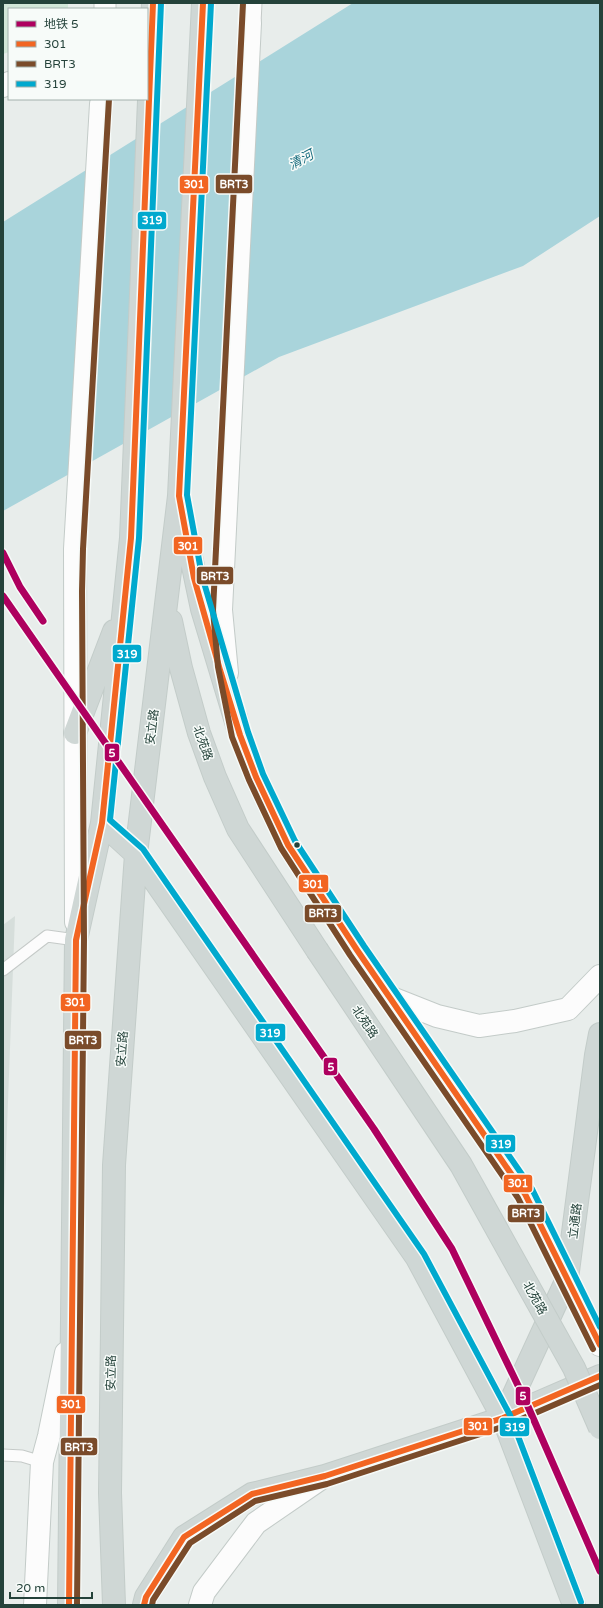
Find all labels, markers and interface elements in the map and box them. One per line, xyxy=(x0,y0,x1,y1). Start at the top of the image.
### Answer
legend xyxy=(8,8,148,100)
text: 地铁 5 xyxy=(44,17,79,31)
text: 301 xyxy=(44,37,67,51)
text: BRT3 xyxy=(44,57,76,71)
text: 319 xyxy=(44,77,67,91)
water label: 清河 xyxy=(286,145,319,173)
line badge: BRT3 xyxy=(215,174,253,194)
line badge: 301 xyxy=(179,175,209,194)
text: 301 xyxy=(184,178,204,191)
text: BRT3 xyxy=(219,178,249,191)
line badge: 319 xyxy=(137,211,167,230)
text: 319 xyxy=(142,214,162,227)
line badge: 301 xyxy=(173,536,203,555)
text: 301 xyxy=(178,540,198,553)
line badge: BRT3 xyxy=(196,566,234,585)
text: BRT3 xyxy=(200,570,230,583)
line badge: 319 xyxy=(112,644,142,663)
text: 319 xyxy=(117,648,137,661)
street label: 安立路 xyxy=(143,708,161,746)
street label: 北苑路 xyxy=(191,724,215,762)
line badge: 5 xyxy=(104,743,120,762)
text: 5 xyxy=(109,747,116,760)
unlabelled marker xyxy=(292,840,302,850)
line badge: 301 xyxy=(298,874,329,893)
text: 301 xyxy=(303,878,323,891)
line badge: BRT3 xyxy=(304,904,342,923)
text: BRT3 xyxy=(308,907,338,920)
line badge: 301 xyxy=(60,993,91,1012)
text: 301 xyxy=(65,996,85,1009)
street label: 北苑路 xyxy=(349,1003,381,1041)
line badge: 319 xyxy=(255,1023,286,1042)
text: 319 xyxy=(260,1027,280,1040)
line badge: BRT3 xyxy=(64,1030,102,1050)
street label: 安立路 xyxy=(114,1031,130,1067)
text: BRT3 xyxy=(68,1034,98,1047)
line badge: 5 xyxy=(323,1057,338,1076)
text: 5 xyxy=(328,1061,335,1074)
line badge: 319 xyxy=(485,1134,516,1153)
text: 319 xyxy=(491,1138,511,1151)
line badge: 301 xyxy=(503,1174,533,1193)
text: 301 xyxy=(508,1177,528,1190)
street label: 立通路 xyxy=(566,1202,584,1240)
line badge: BRT3 xyxy=(507,1204,545,1223)
text: BRT3 xyxy=(511,1207,541,1220)
street label: 北苑路 xyxy=(520,1279,550,1317)
street label: 安立路 xyxy=(104,1355,118,1391)
line badge: 5 xyxy=(515,1386,531,1406)
text: 5 xyxy=(520,1390,527,1403)
line badge: 301 xyxy=(56,1395,86,1414)
text: 301 xyxy=(61,1398,81,1411)
line badge: 301 xyxy=(463,1417,493,1436)
line badge: 319 xyxy=(499,1417,530,1437)
text: 301 xyxy=(468,1420,488,1433)
text: 319 xyxy=(505,1421,525,1434)
line badge: BRT3 xyxy=(60,1437,98,1456)
text: BRT3 xyxy=(64,1441,94,1454)
scale bar xyxy=(10,1574,92,1600)
text: 20 m xyxy=(16,1581,45,1595)

